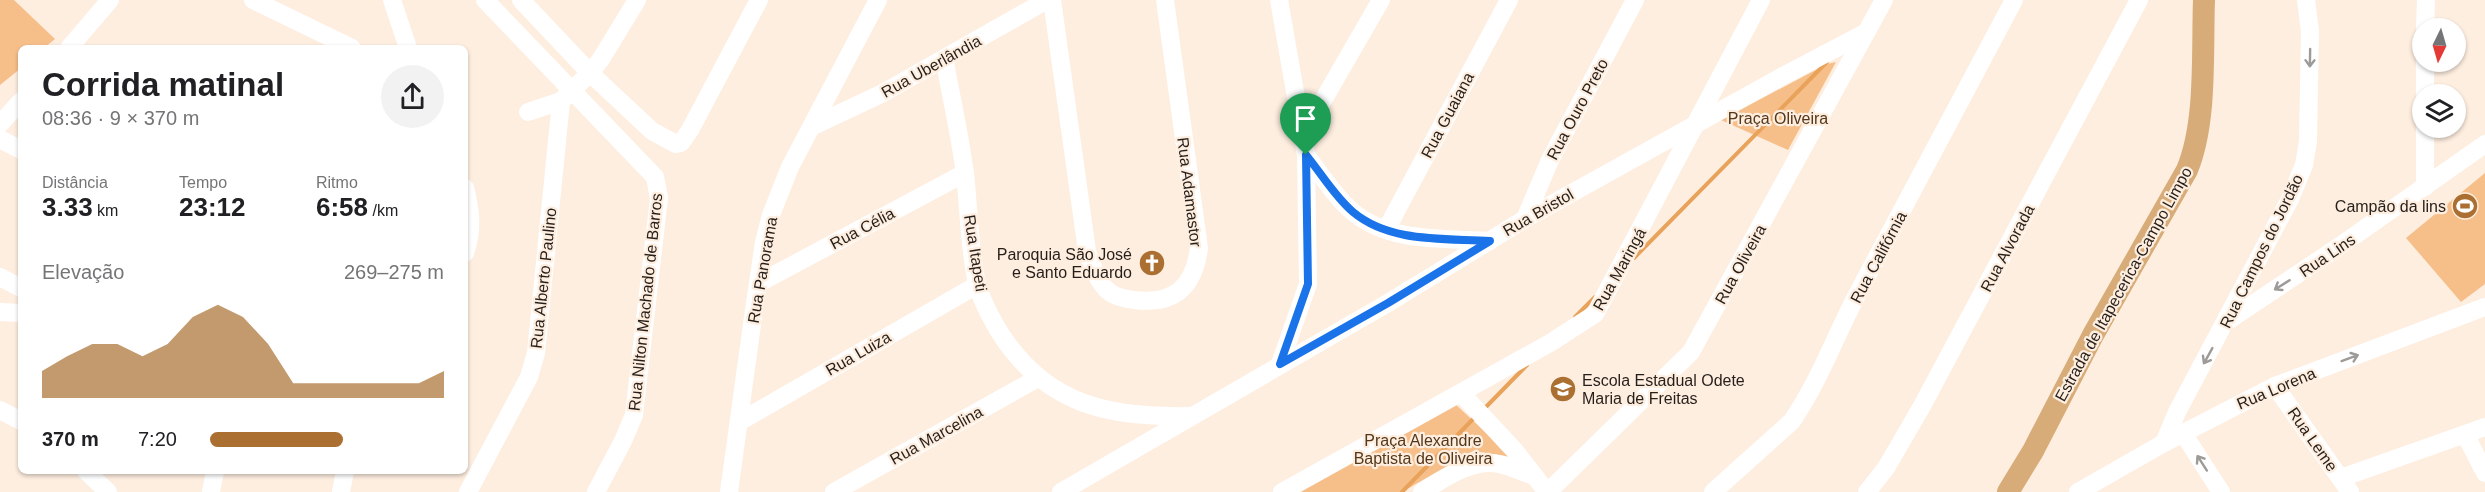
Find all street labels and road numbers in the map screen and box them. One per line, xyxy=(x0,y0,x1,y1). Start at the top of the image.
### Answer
street label: Rua Uberlândia xyxy=(878,32,984,101)
street label: Rua Ouro Preto xyxy=(1544,56,1611,163)
street label: Rua Guaiana xyxy=(1418,70,1477,161)
street label: Rua Adamastor xyxy=(1174,136,1205,248)
street label: Estrada de Itapecerica-Campo Limpo xyxy=(2052,164,2195,404)
street label: Rua Campos do Jordão xyxy=(2217,171,2306,331)
street label: Rua Bristol xyxy=(1500,186,1576,239)
street label: Rua Nilton Machado de Barros xyxy=(626,192,665,412)
street label: Rua Alvorada xyxy=(1977,202,2038,295)
street label: Rua Célia xyxy=(827,204,897,252)
street label: Rua Alberto Paulino xyxy=(528,207,559,349)
street label: Rua Califórnia xyxy=(1847,208,1910,306)
street label: Rua Itapeti xyxy=(961,214,990,293)
street label: Rua Panorama xyxy=(745,216,780,325)
street label: Rua Oliveira xyxy=(1712,222,1769,307)
street label: Rua Maringá xyxy=(1590,225,1649,313)
street label: Rua Lins xyxy=(2296,231,2358,280)
street label: Rua Luiza xyxy=(823,328,894,379)
street label: Rua Lorena xyxy=(2234,364,2318,413)
street label: Rua Marcelina xyxy=(887,403,986,468)
street label: Rua Leme xyxy=(2284,404,2341,474)

